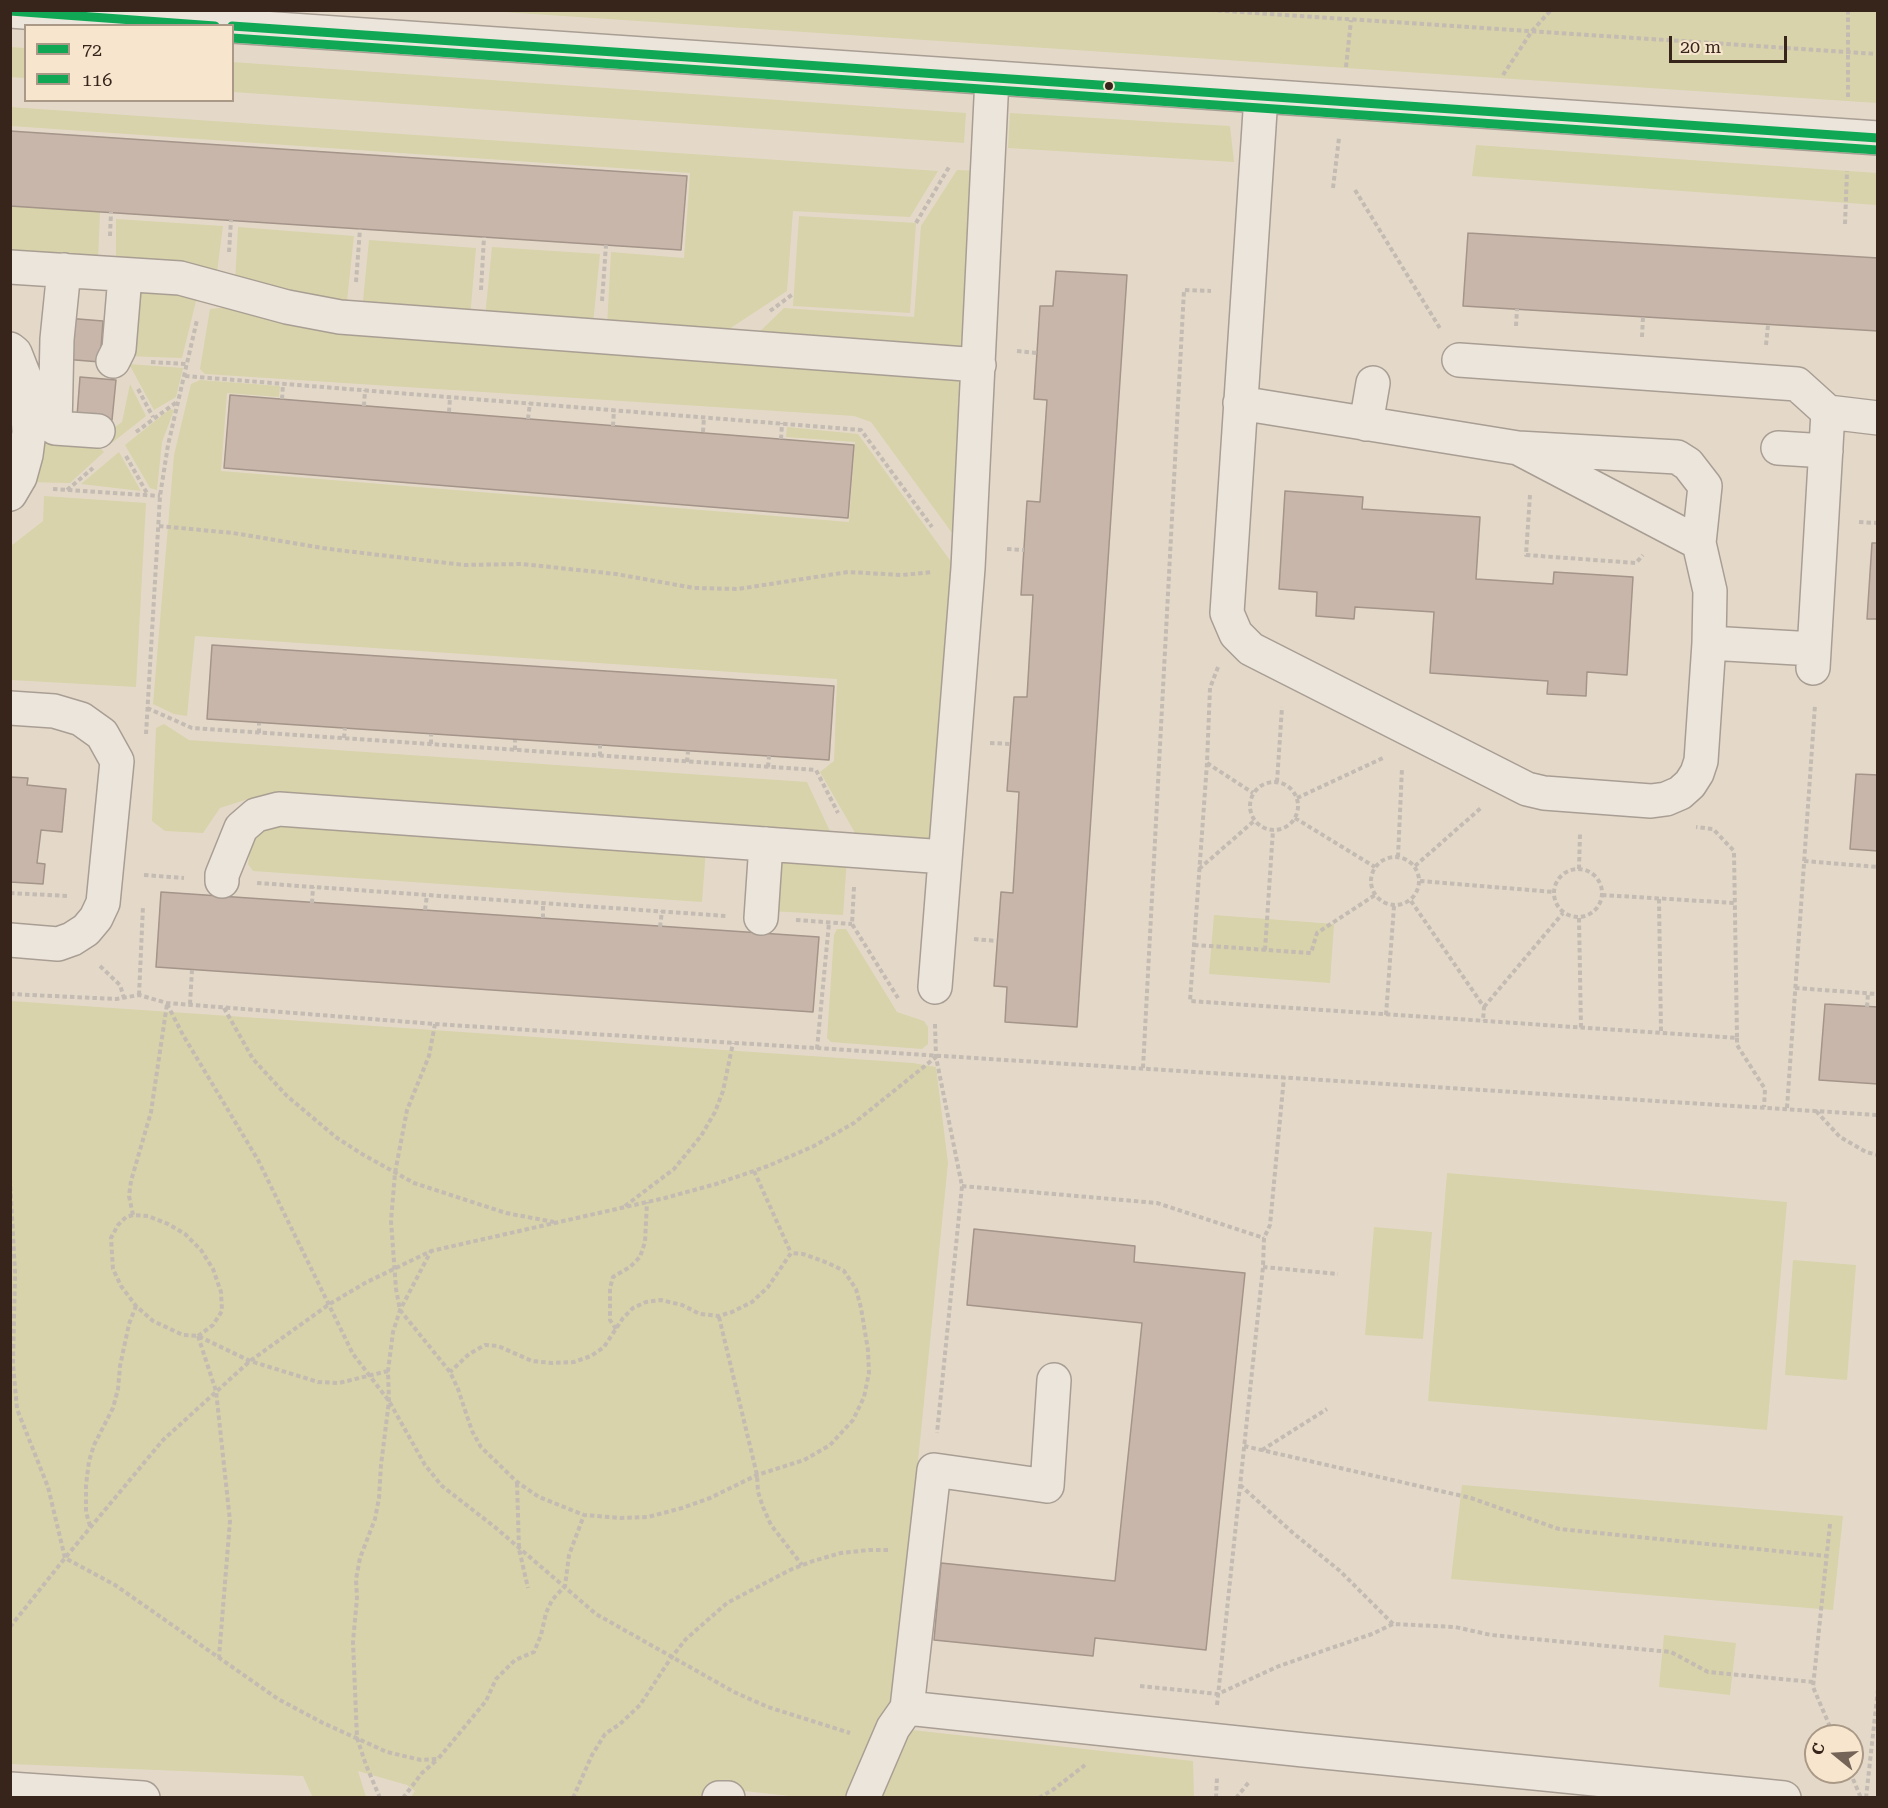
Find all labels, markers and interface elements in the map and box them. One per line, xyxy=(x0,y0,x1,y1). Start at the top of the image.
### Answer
legend xyxy=(24,24,234,102)
scale bar xyxy=(1672,24,1790,62)
text: 20 m xyxy=(1680,36,1721,57)
text: 72 xyxy=(82,39,102,60)
text: 116 xyxy=(82,69,112,90)
unlabelled marker xyxy=(1103,80,1115,92)
north arrow xyxy=(1804,1724,1864,1784)
text: С xyxy=(1808,1741,1829,1757)

